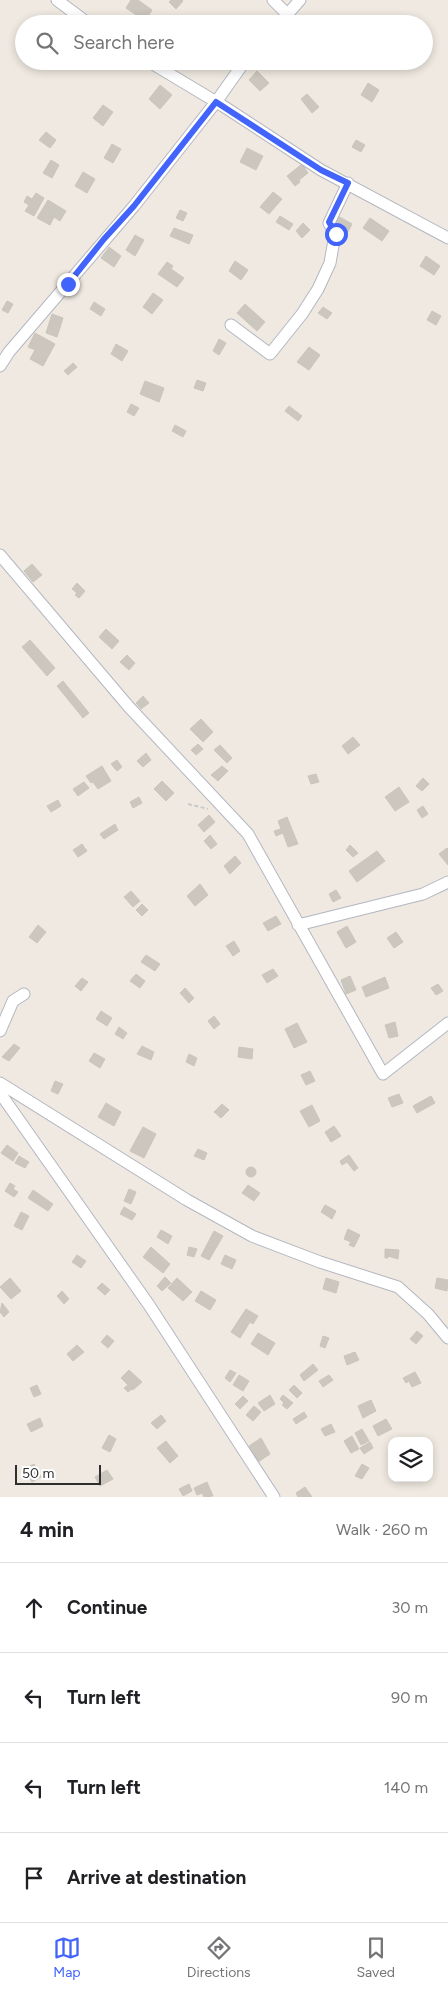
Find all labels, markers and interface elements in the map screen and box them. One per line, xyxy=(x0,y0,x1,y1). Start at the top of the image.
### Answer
search box xyxy=(15,15,433,70)
icon: search xyxy=(33,29,61,57)
text: Search here xyxy=(73,31,175,54)
route start xyxy=(325,223,348,246)
route end xyxy=(57,273,80,296)
map controls xyxy=(388,1437,433,1482)
button: layers xyxy=(388,1437,433,1482)
scale bar xyxy=(15,1462,101,1485)
text: 50 m xyxy=(22,1465,54,1482)
text: 4 min xyxy=(20,1517,74,1542)
text: Walk · 260 m xyxy=(336,1520,428,1539)
icon: ahead xyxy=(20,1594,48,1622)
text: Continue xyxy=(67,1596,147,1619)
text: 30 m xyxy=(391,1598,428,1617)
icon: left xyxy=(20,1684,48,1712)
text: Turn left xyxy=(67,1686,141,1709)
text: 90 m xyxy=(391,1688,428,1707)
icon: left xyxy=(20,1774,48,1802)
text: Turn left xyxy=(67,1776,141,1799)
text: 140 m xyxy=(384,1778,428,1797)
icon: arrive xyxy=(20,1864,48,1892)
text: Arrive at destination xyxy=(67,1866,246,1889)
tab: Map xyxy=(53,1934,81,1981)
tab: Directions xyxy=(187,1934,251,1981)
tab: Saved xyxy=(356,1934,395,1981)

